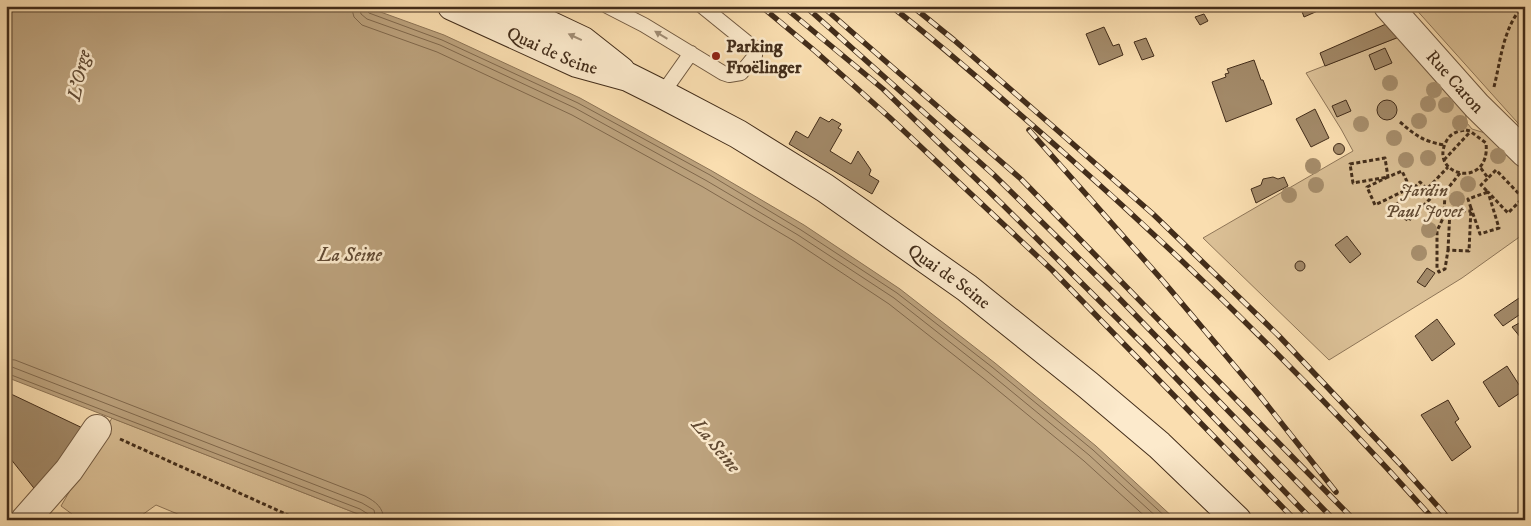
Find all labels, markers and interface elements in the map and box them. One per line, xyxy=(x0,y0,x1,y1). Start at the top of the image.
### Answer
street label: Quai de Seine xyxy=(503,22,600,80)
one-way arrow xyxy=(654,31,667,40)
one-way arrow xyxy=(568,33,582,41)
place label: Parking Froëlinger xyxy=(726,36,802,79)
street label: Rue Caron xyxy=(1421,46,1488,119)
water label: L'Orge xyxy=(63,47,96,104)
marker: Parking Froëlinger xyxy=(710,50,722,62)
park label: Jardin Paul Jovet xyxy=(1385,180,1464,223)
street label: Quai de Seine xyxy=(903,240,994,314)
water label: La Seine xyxy=(317,244,383,267)
water label: La Seine xyxy=(686,413,746,478)

